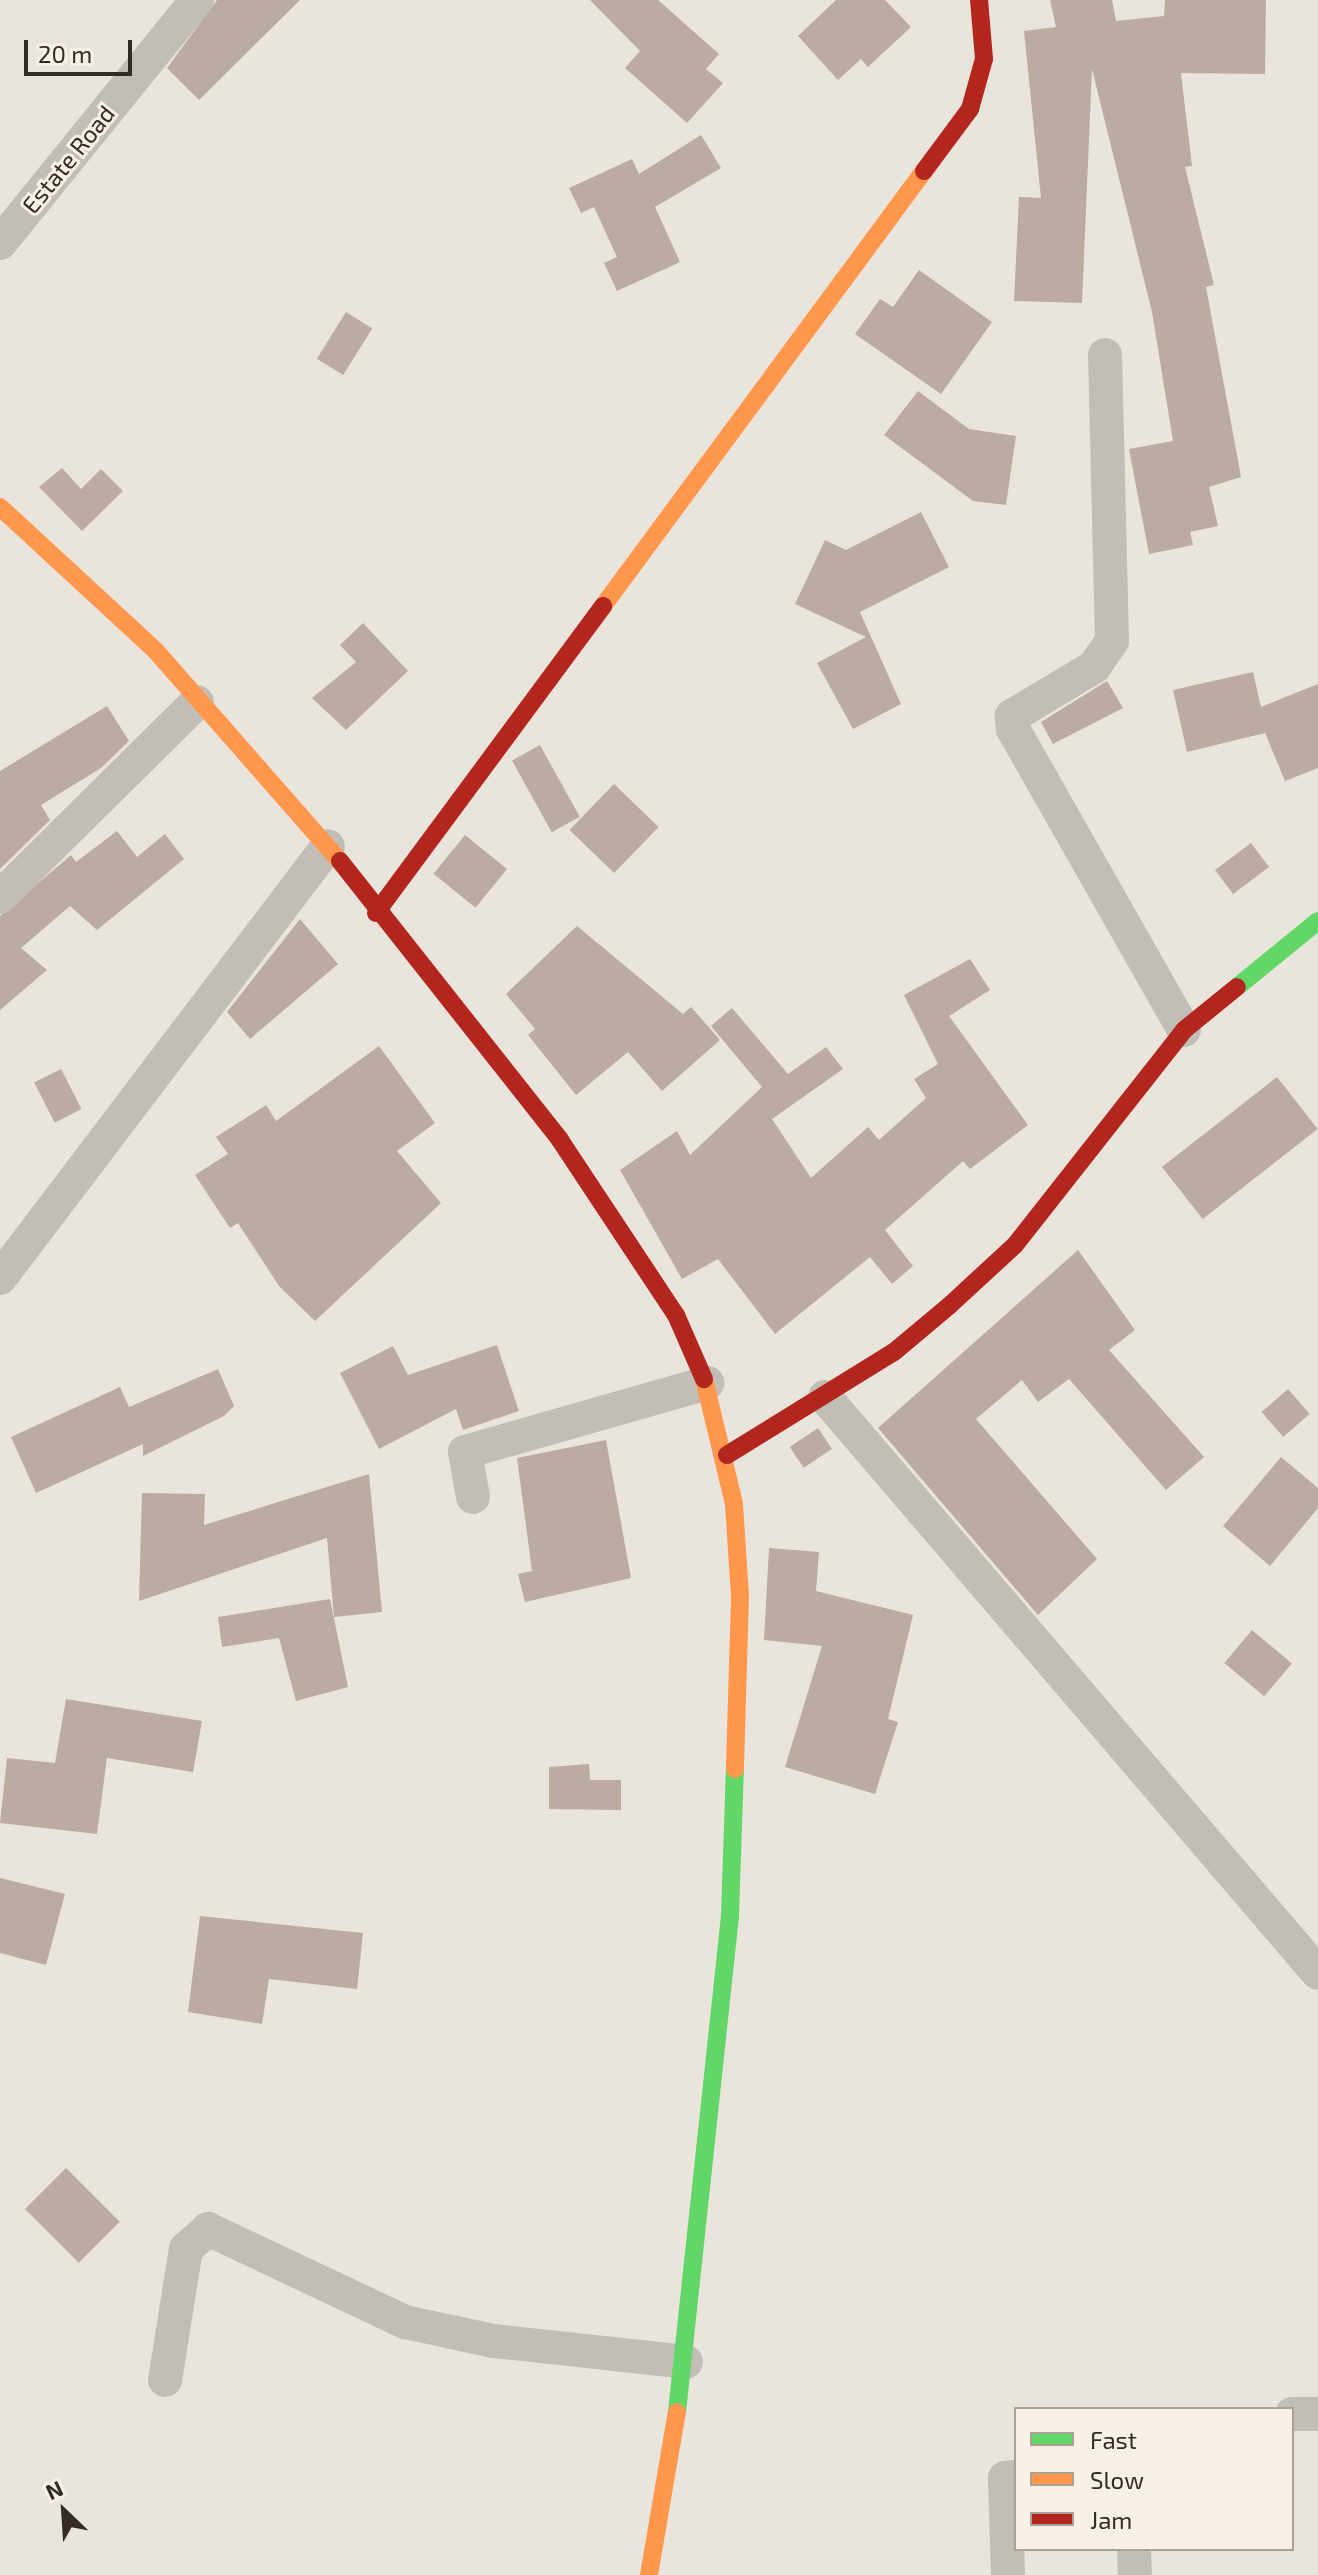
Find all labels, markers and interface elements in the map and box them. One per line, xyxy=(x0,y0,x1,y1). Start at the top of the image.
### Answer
scale bar xyxy=(28,24,136,74)
text: 20 m xyxy=(38,39,92,68)
street label: Estate Road xyxy=(16,99,120,219)
legend xyxy=(1014,2407,1294,2551)
text: Fast xyxy=(1090,2425,1137,2454)
text: Slow xyxy=(1090,2465,1144,2494)
north arrow xyxy=(24,2471,104,2551)
text: N xyxy=(41,2474,67,2504)
text: Jam xyxy=(1090,2505,1132,2534)

